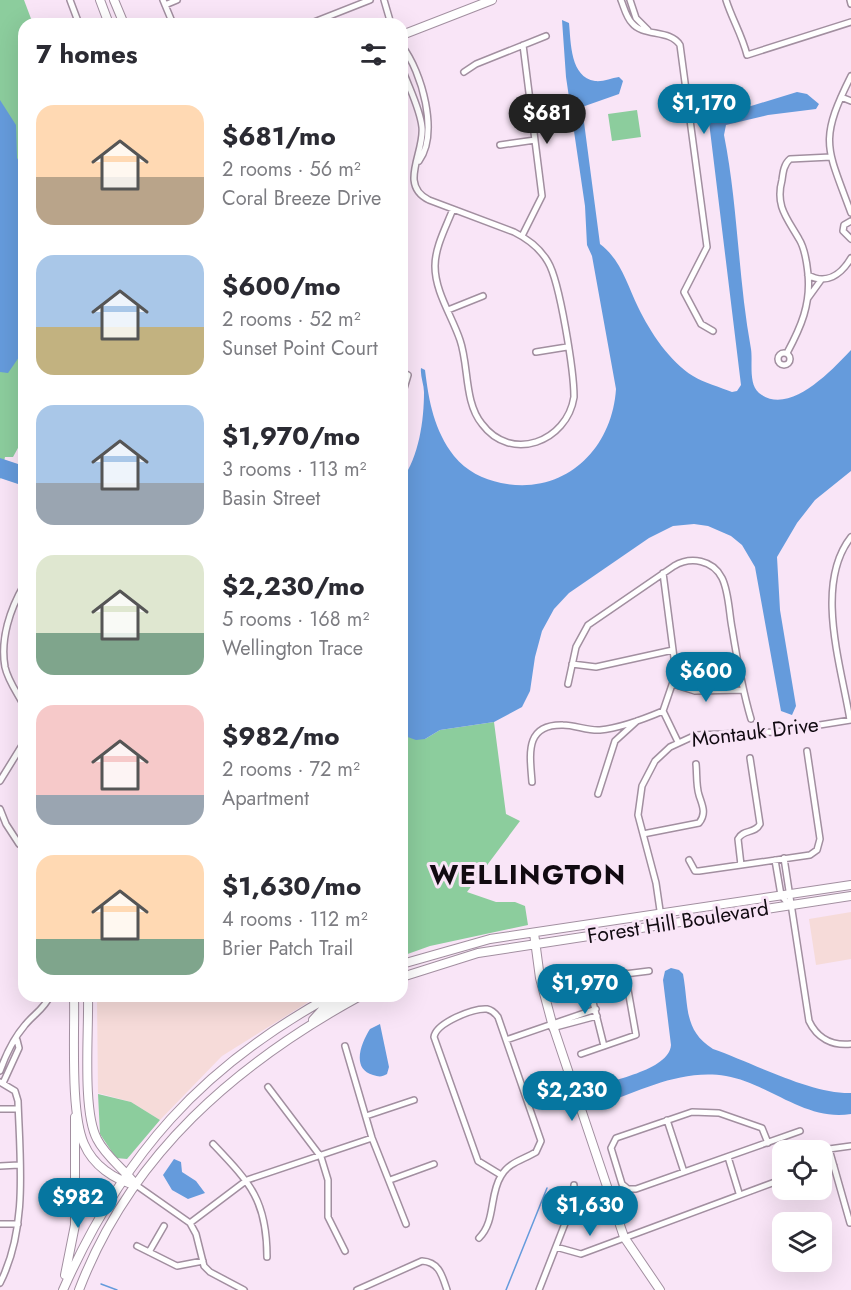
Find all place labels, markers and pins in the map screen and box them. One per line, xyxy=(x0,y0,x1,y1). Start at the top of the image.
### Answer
pin: $1,170 xyxy=(655,84,753,135)
pin: $681 xyxy=(511,94,583,145)
pin: $600 xyxy=(670,652,742,703)
pin: $1,970 xyxy=(536,964,634,1015)
pin: $2,230 xyxy=(523,1071,621,1122)
pin: $982 xyxy=(42,1178,114,1229)
pin: $1,630 xyxy=(541,1186,639,1237)

